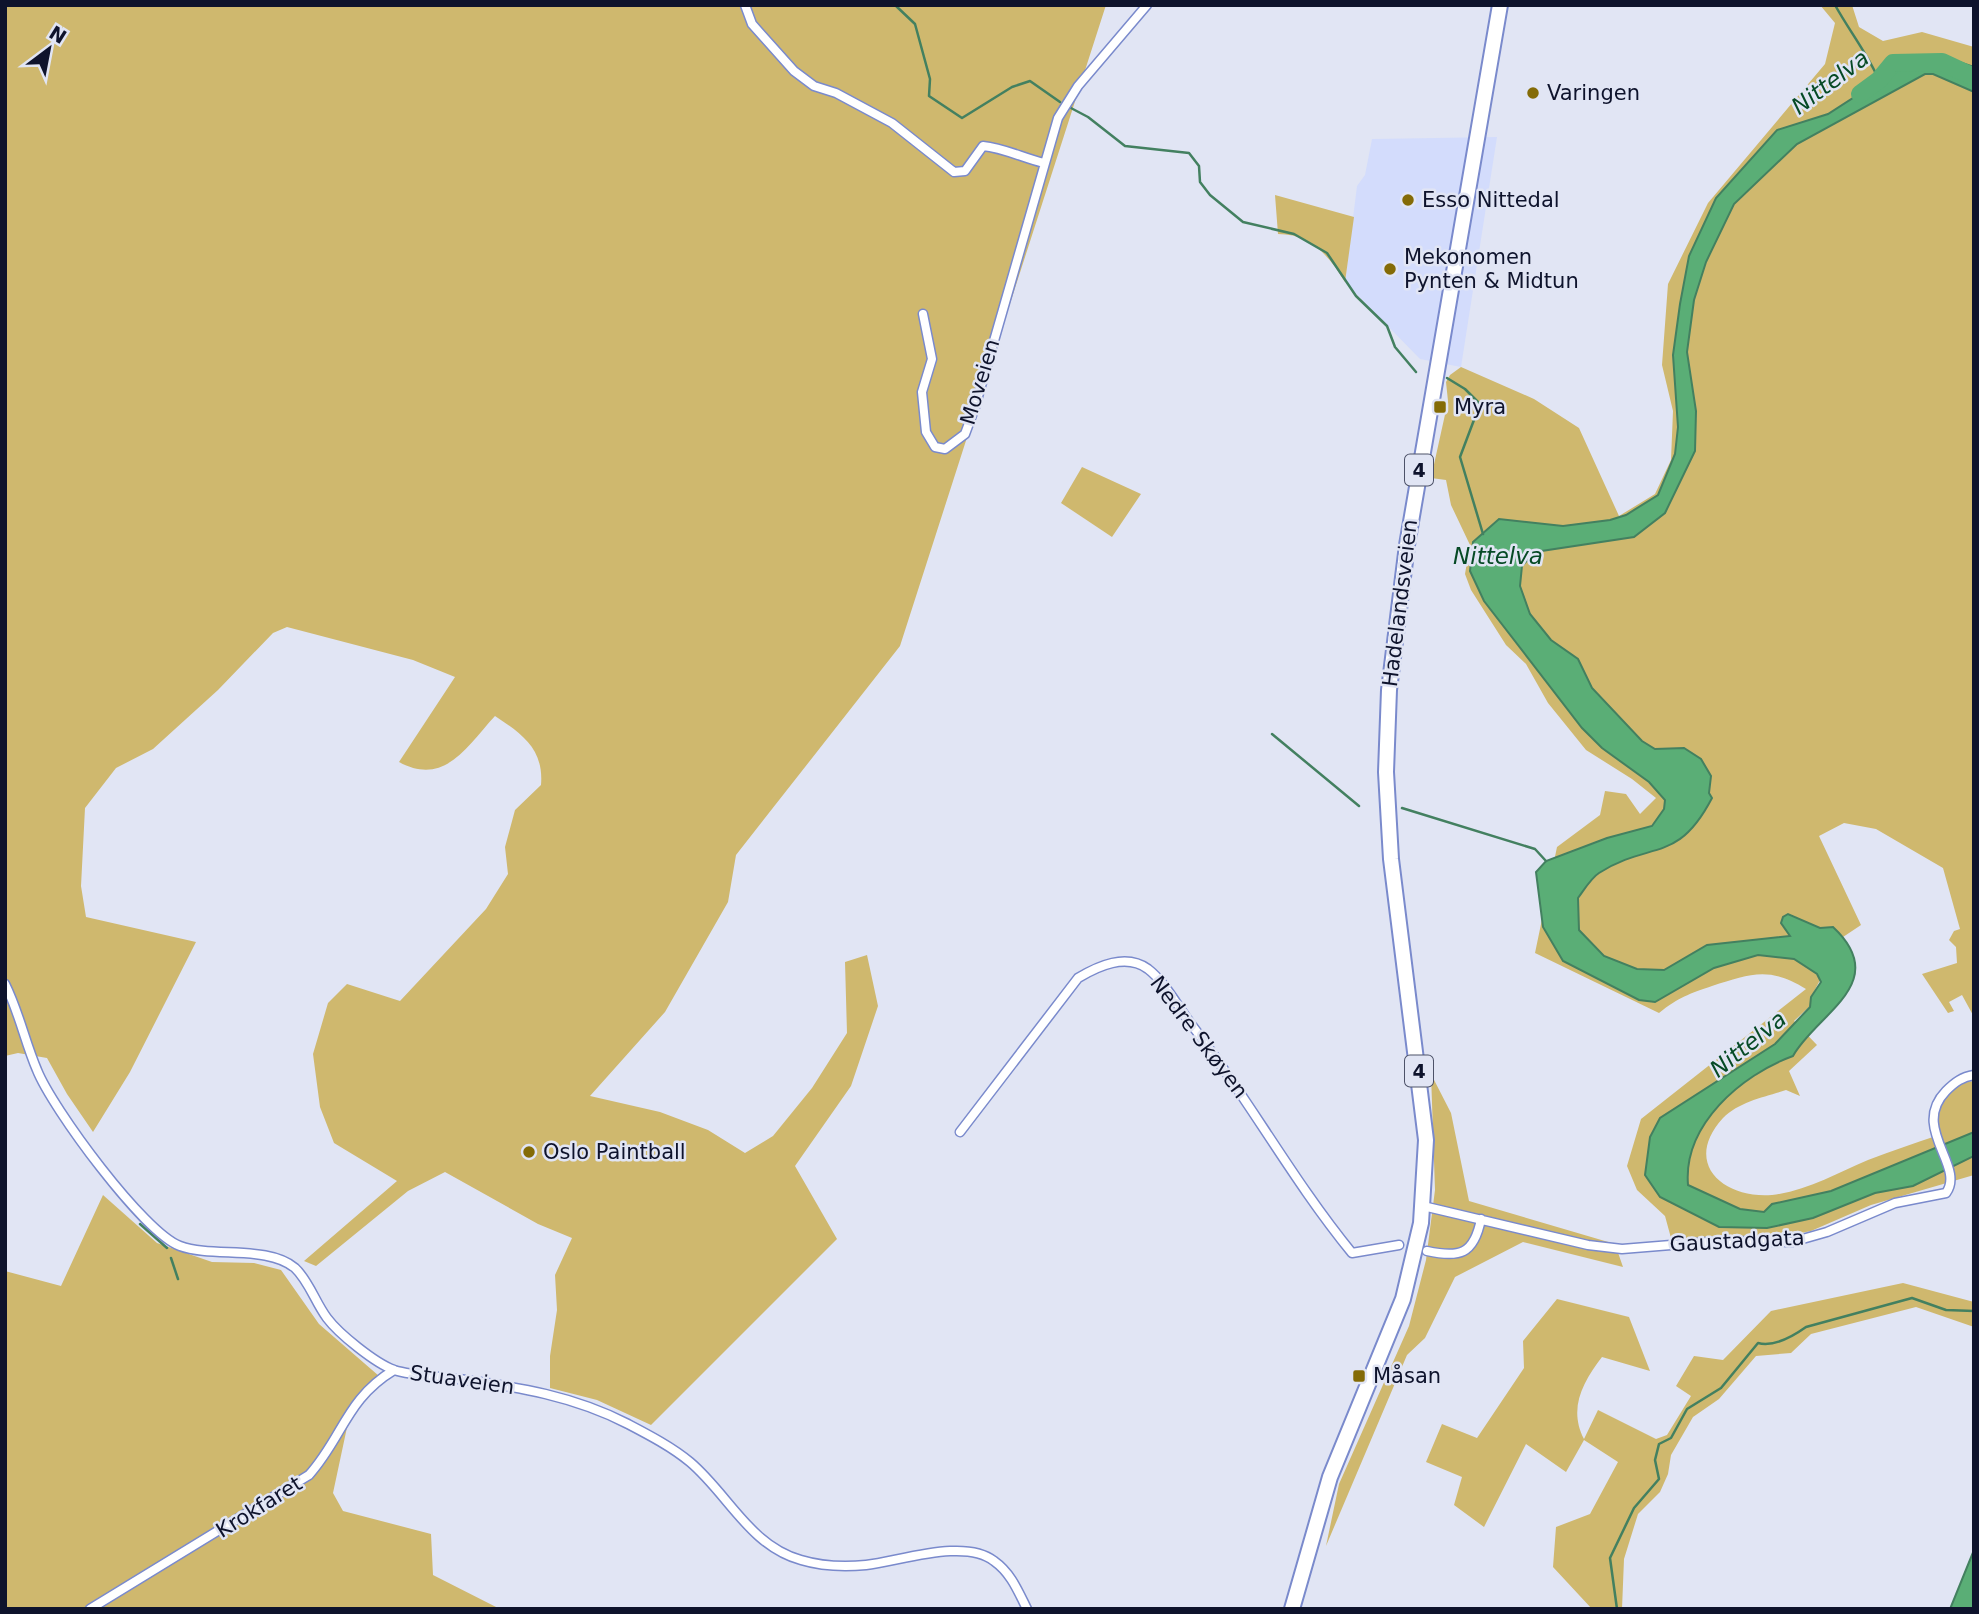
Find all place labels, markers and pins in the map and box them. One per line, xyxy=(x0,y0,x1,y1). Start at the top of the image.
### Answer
place label: Varingen xyxy=(1547,81,1640,105)
marker: Varingen xyxy=(1525,85,1541,101)
place label: Esso Nittedal xyxy=(1422,188,1560,212)
marker: Esso Nittedal xyxy=(1400,192,1416,208)
place label: Mekonomen Pynten & Midtun xyxy=(1404,245,1579,293)
marker: Mekonomen Pynten & Midtun xyxy=(1382,261,1398,277)
place label: Myra xyxy=(1454,395,1506,419)
marker: Myra xyxy=(1432,399,1448,415)
place label: Oslo Paintball xyxy=(543,1140,686,1164)
marker: Oslo Paintball xyxy=(521,1144,537,1160)
place label: Måsan xyxy=(1373,1363,1441,1388)
marker: Måsan xyxy=(1351,1368,1367,1384)

